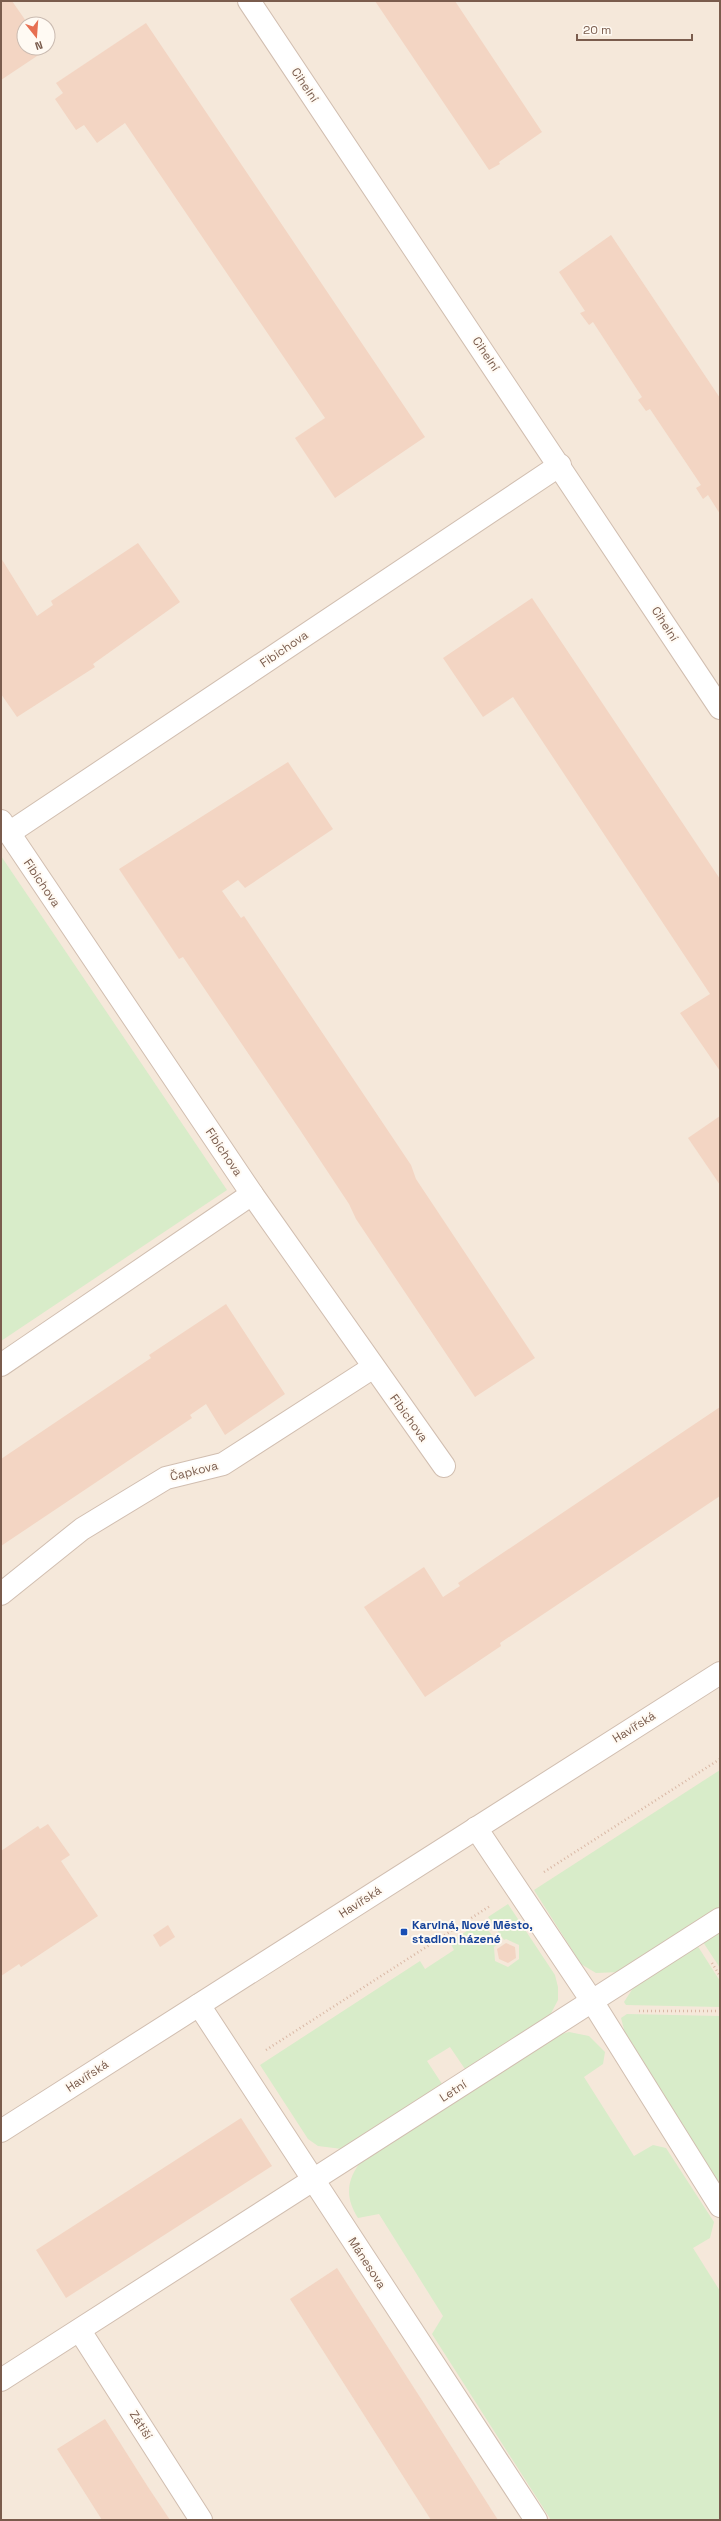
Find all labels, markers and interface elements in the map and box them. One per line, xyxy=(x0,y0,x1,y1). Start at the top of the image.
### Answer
north arrow xyxy=(16,16,56,56)
scale bar xyxy=(577,16,692,42)
text: 20 m xyxy=(583,22,611,38)
text: N xyxy=(33,38,44,53)
street label: Cihelní xyxy=(288,65,322,105)
street label: Cihelní xyxy=(469,334,503,374)
street label: Cihelní xyxy=(648,604,682,644)
street label: Fibichova xyxy=(257,627,311,671)
street label: Fibichova xyxy=(20,856,64,910)
street label: Fibichova xyxy=(202,1125,246,1179)
street label: Fibichova xyxy=(386,1391,432,1445)
street label: Čapkova xyxy=(168,1457,220,1485)
street label: Havířská xyxy=(609,1707,659,1746)
street label: Havířská xyxy=(336,1882,384,1922)
place label: Karviná, Nové Město, stadion házené xyxy=(412,1917,533,1947)
marker: Karviná, Nové Město, stadion házené xyxy=(399,1927,409,1937)
street label: Havířská xyxy=(63,2056,111,2096)
street label: Letní xyxy=(436,2076,470,2106)
street label: Mánesova xyxy=(344,2234,390,2292)
street label: Zátiší xyxy=(126,2408,156,2442)

